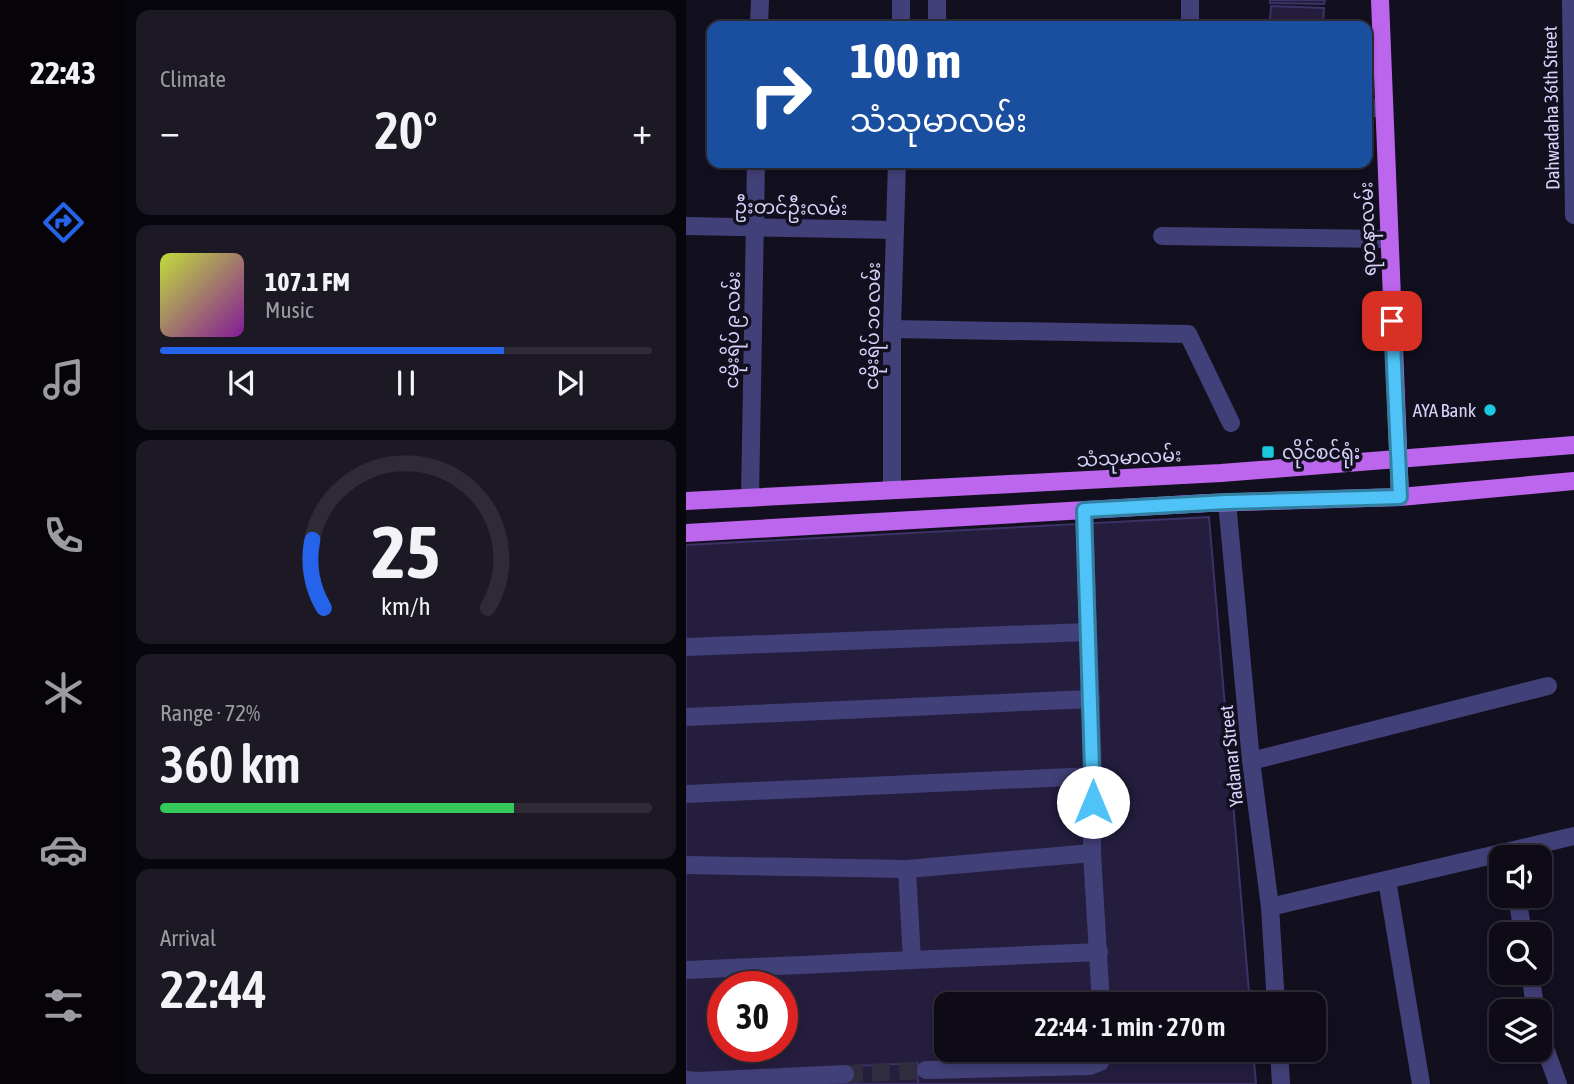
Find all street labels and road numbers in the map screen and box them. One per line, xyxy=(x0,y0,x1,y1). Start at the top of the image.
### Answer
street label: Dahwadaha 36th Street xyxy=(1539,26,1563,190)
street label: ရတနာလမ်း xyxy=(1351,181,1385,277)
street label: ဦးတင်ဦးလမ်း xyxy=(734,192,848,224)
street label: ငမိုးရိပ် ၁၀ လမ်း xyxy=(857,262,890,390)
street label: ငမိုးရိပ် ၉ လမ်း xyxy=(717,271,750,389)
street label: သံသုမာလမ်း xyxy=(1076,440,1182,477)
street label: Yadanar Street xyxy=(1215,704,1247,808)

